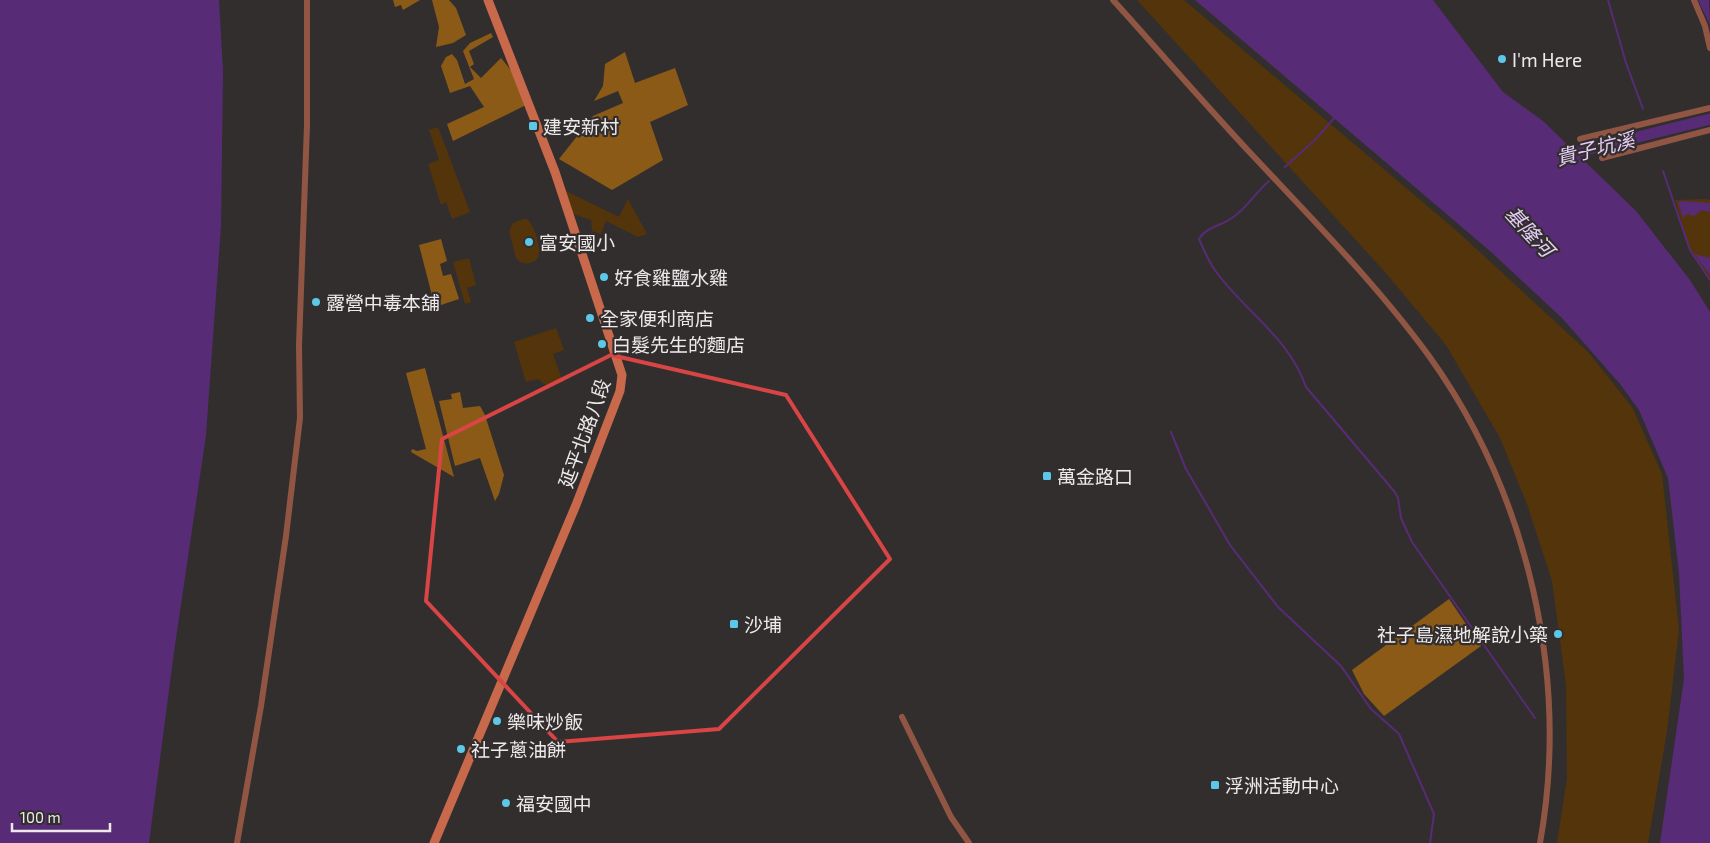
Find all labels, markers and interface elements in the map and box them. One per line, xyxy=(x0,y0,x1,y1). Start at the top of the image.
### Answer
place label: I'm Here xyxy=(1512,48,1582,71)
marker: I'm Here xyxy=(1496,53,1508,65)
place label: 建安新村 xyxy=(543,115,619,138)
marker: 建安新村 xyxy=(527,120,539,132)
water label: 貴子坑溪 xyxy=(1553,126,1640,169)
water label: 基隆河 xyxy=(1501,201,1562,264)
place label: 富安國小 xyxy=(539,231,615,254)
marker: 富安國小 xyxy=(523,236,535,248)
place label: 好食雞鹽水雞 xyxy=(614,266,728,289)
marker: 好食雞鹽水雞 xyxy=(598,271,610,283)
place label: 露營中毒本舖 xyxy=(326,291,440,314)
marker: 露營中毒本舖 xyxy=(310,296,322,308)
place label: 全家便利商店 xyxy=(600,307,714,330)
marker: 全家便利商店 xyxy=(584,312,596,324)
place label: 白髮先生的麵店 xyxy=(612,333,745,356)
marker: 白髮先生的麵店 xyxy=(596,338,608,350)
street label: 延平北路八段 xyxy=(554,375,614,491)
place label: 萬金路口 xyxy=(1057,465,1133,488)
marker: 萬金路口 xyxy=(1041,470,1053,482)
place label: 沙埔 xyxy=(744,613,782,636)
marker: 沙埔 xyxy=(728,618,740,630)
place label: 社子島濕地解說小築 xyxy=(1377,623,1548,646)
marker: 社子島濕地解說小築 xyxy=(1552,628,1564,640)
place label: 樂味炒飯 xyxy=(507,710,583,733)
marker: 樂味炒飯 xyxy=(491,715,503,727)
place label: 社子蔥油餅 xyxy=(471,738,566,761)
marker: 社子蔥油餅 xyxy=(455,743,467,755)
place label: 浮洲活動中心 xyxy=(1225,774,1339,797)
marker: 浮洲活動中心 xyxy=(1209,779,1221,791)
place label: 福安國中 xyxy=(516,792,592,815)
marker: 福安國中 xyxy=(500,797,512,809)
scale bar xyxy=(12,800,110,832)
text: 100 m xyxy=(20,808,61,826)

